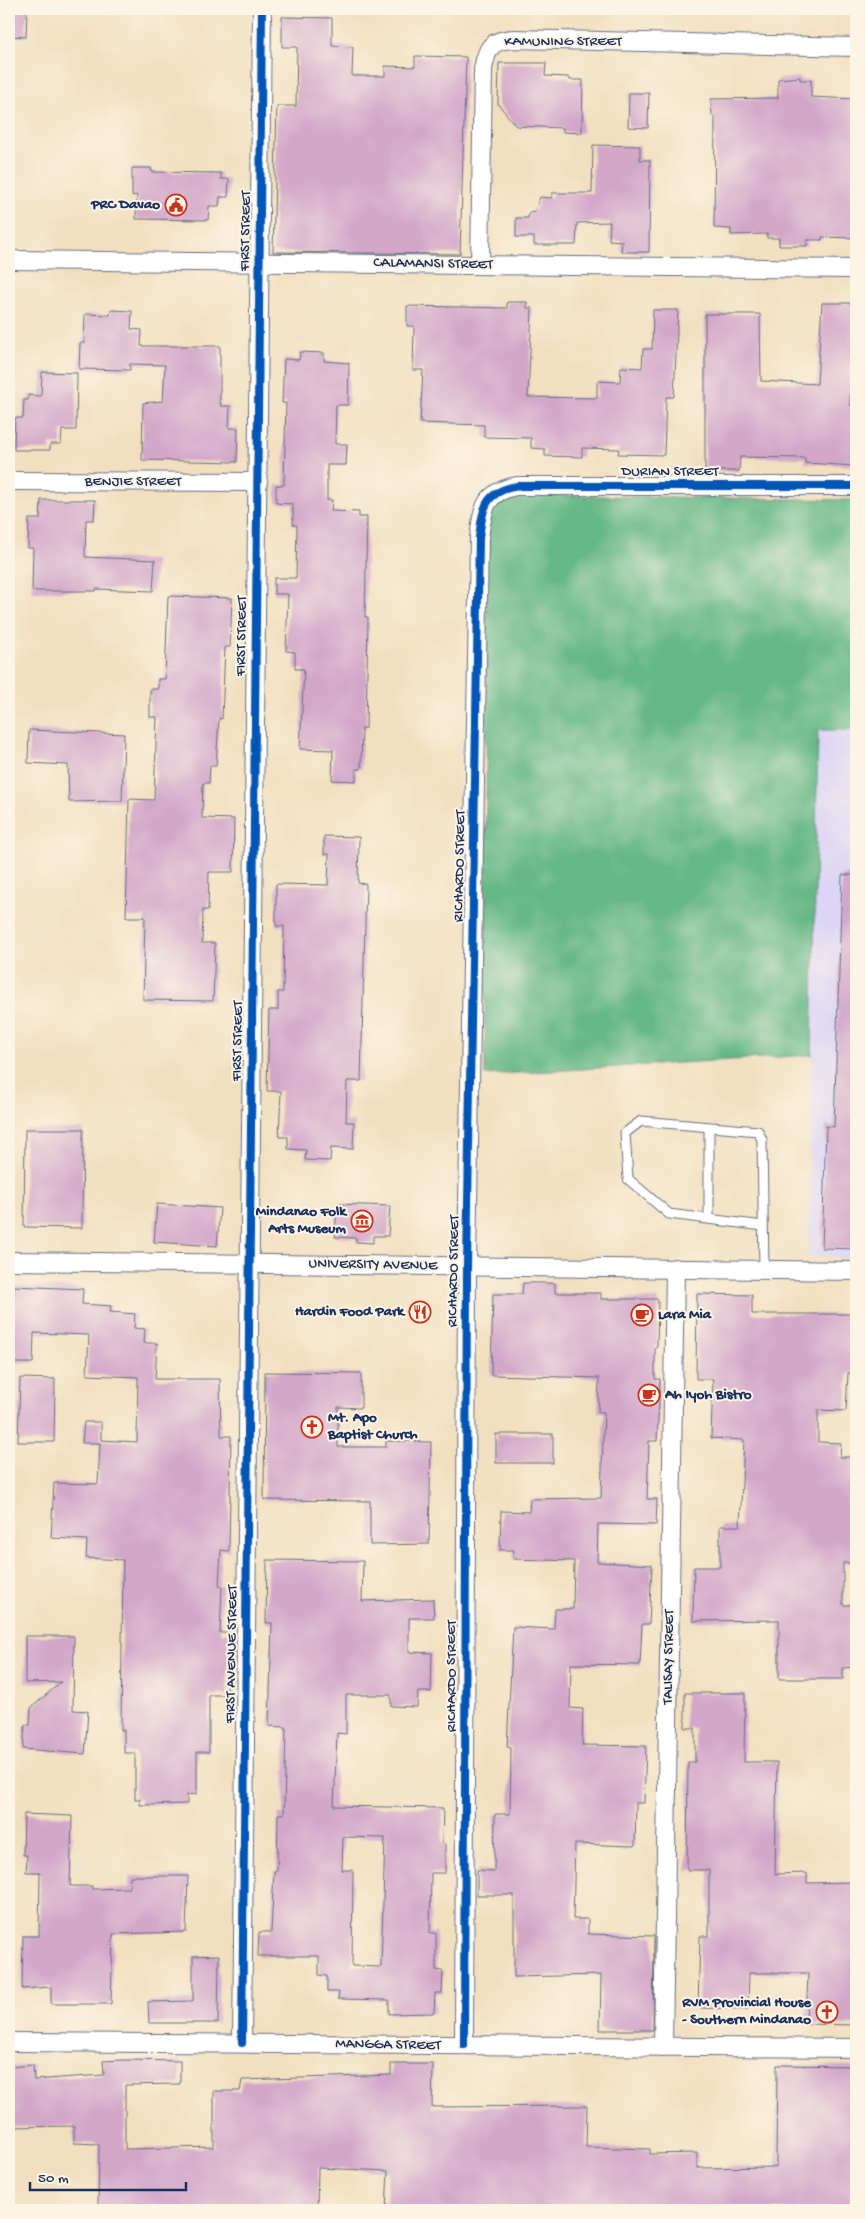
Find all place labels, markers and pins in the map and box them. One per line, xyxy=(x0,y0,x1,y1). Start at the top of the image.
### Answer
public building icon: PRC Davao xyxy=(164,193,188,217)
place label: PRC Davao xyxy=(90,196,160,214)
place label: Mindanao Folk Arts Museum xyxy=(256,1203,348,1238)
museum icon: Mindanao Folk Arts Museum xyxy=(350,1209,374,1233)
restaurant icon: Hardin Food Park xyxy=(408,1300,432,1324)
place label: Hardin Food Park xyxy=(295,1303,406,1321)
cafe icon: Lara Mia xyxy=(630,1303,654,1327)
place label: Lara Mia xyxy=(658,1306,712,1324)
cafe icon: Ah Iyoh Bistro xyxy=(637,1383,661,1407)
place label: Ah Iyoh Bistro xyxy=(664,1386,752,1404)
place label: Mt. Apo Baptist Church xyxy=(327,1409,418,1444)
church icon: Mt. Apo Baptist Church xyxy=(300,1415,324,1439)
place label: RVM Provincial House - Southern Mindanao xyxy=(681,1994,812,2029)
church icon: RVM Provincial House - Southern Mindanao xyxy=(815,2000,839,2024)

